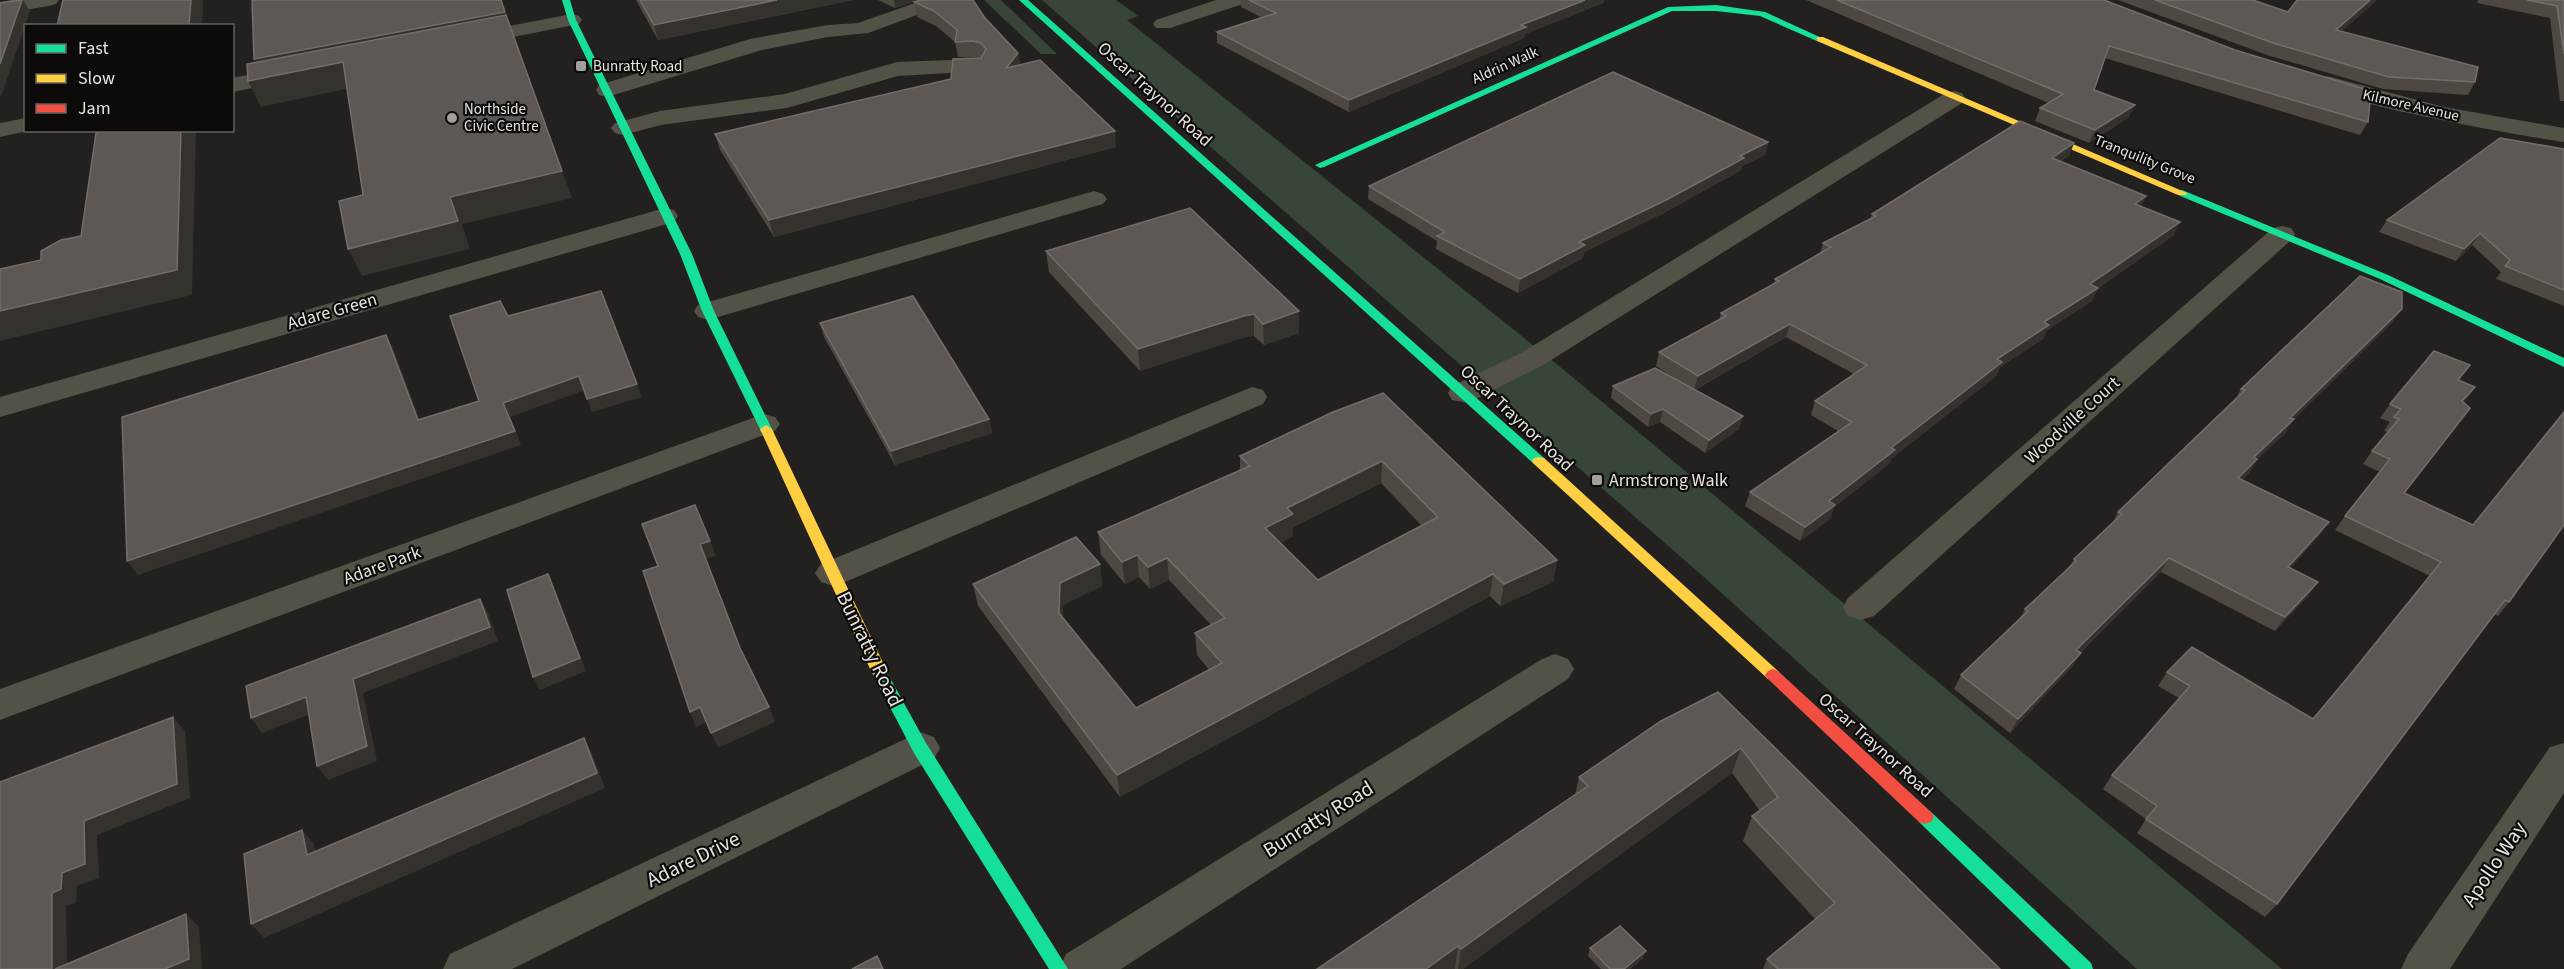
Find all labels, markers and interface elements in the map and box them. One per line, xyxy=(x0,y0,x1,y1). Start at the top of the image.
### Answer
legend xyxy=(24,24,234,132)
text: Fast xyxy=(78,36,109,61)
street label: Oscar Traynor Road xyxy=(1092,36,1218,153)
street label: Aldrin Walk xyxy=(1469,41,1542,89)
place label: Bunratty Road xyxy=(593,56,682,77)
marker: Bunratty Road xyxy=(574,59,588,73)
text: Slow xyxy=(78,66,115,91)
street label: Kilmore Avenue xyxy=(2361,84,2461,127)
text: Jam xyxy=(78,96,111,121)
place label: Northside Civic Centre xyxy=(464,99,539,137)
marker: Northside Civic Centre xyxy=(445,111,459,125)
street label: Tranquility Grove xyxy=(2091,130,2199,189)
street label: Adare Green xyxy=(284,287,380,336)
street label: Oscar Traynor Road xyxy=(1455,359,1579,478)
street label: Woodville Court xyxy=(2019,371,2125,470)
place label: Armstrong Walk xyxy=(1609,468,1728,493)
marker: Armstrong Walk xyxy=(1590,473,1604,487)
street label: Adare Park xyxy=(340,540,425,591)
street label: Bunratty Road xyxy=(829,586,911,712)
street label: Oscar Traynor Road xyxy=(1813,687,1939,804)
street label: Bunratty Road xyxy=(1257,773,1379,865)
street label: Apollo Way xyxy=(2454,815,2534,913)
street label: Adare Drive xyxy=(641,823,745,895)

